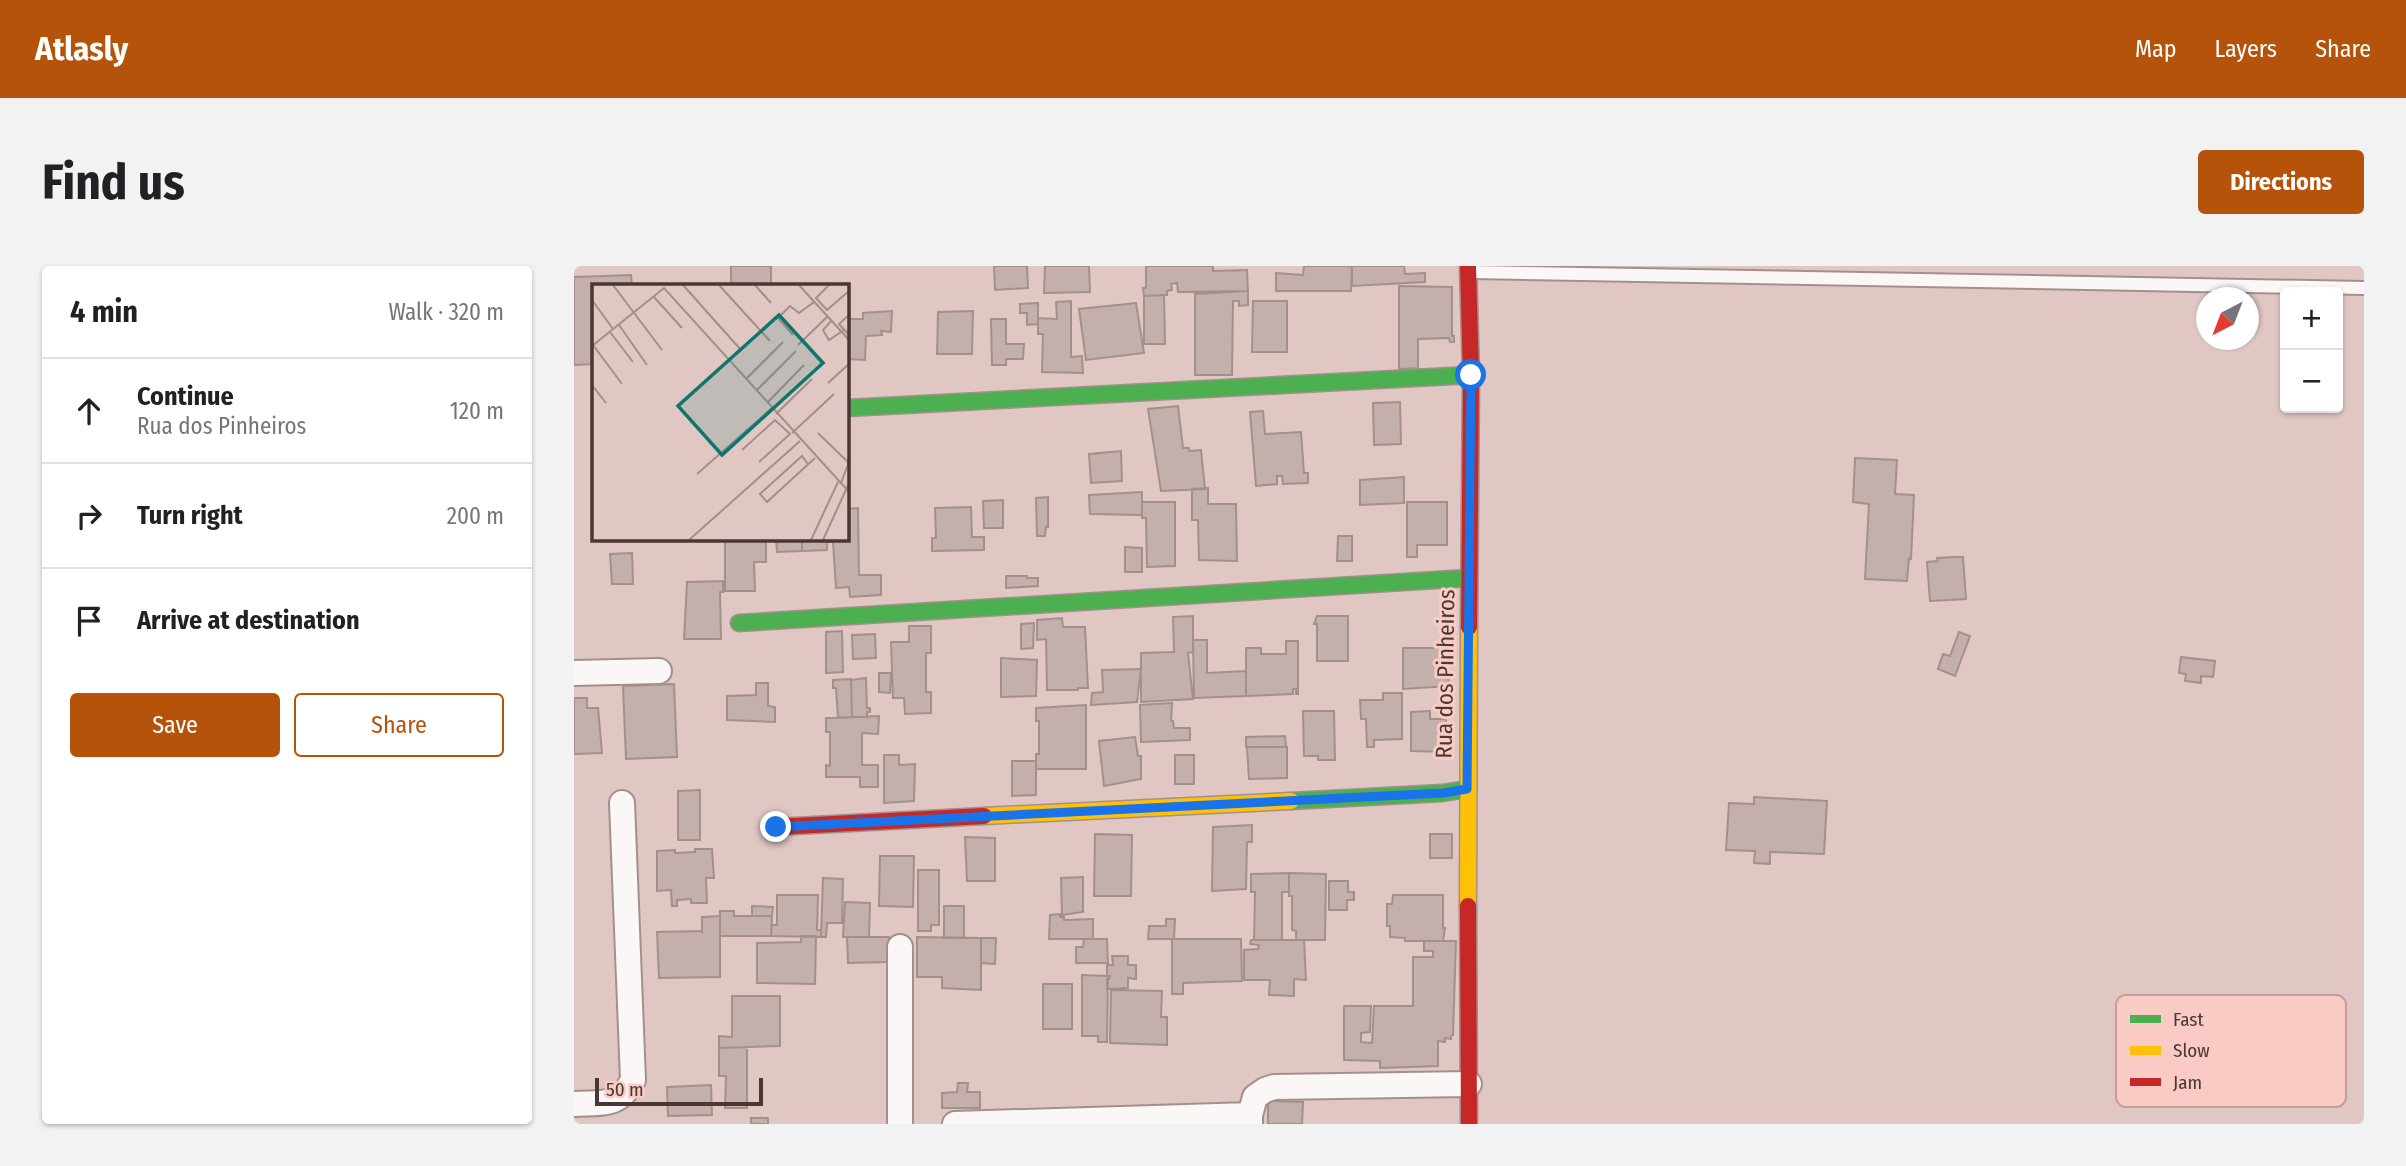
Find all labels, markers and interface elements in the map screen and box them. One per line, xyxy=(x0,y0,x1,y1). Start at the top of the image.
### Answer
text: Atlasly xyxy=(35,29,128,69)
text: Map xyxy=(2135,35,2177,63)
text: Layers xyxy=(2215,35,2277,63)
text: Share xyxy=(2315,35,2371,63)
button: Directions xyxy=(2198,150,2364,214)
text: Find us xyxy=(42,153,185,212)
inset map xyxy=(592,284,849,541)
north arrow xyxy=(2196,287,2259,350)
map controls xyxy=(2280,287,2343,413)
button: + xyxy=(2280,287,2343,350)
text: 4 min xyxy=(70,294,138,330)
text: Walk · 320 m xyxy=(389,298,504,326)
button: − xyxy=(2280,350,2343,413)
route start xyxy=(1455,359,1486,390)
text: Continue xyxy=(137,381,234,412)
icon: ahead xyxy=(70,392,108,430)
text: 120 m xyxy=(450,397,504,425)
text: Rua dos Pinheiros xyxy=(137,412,306,440)
icon: right xyxy=(70,497,108,535)
text: Turn right xyxy=(137,500,243,531)
text: 200 m xyxy=(447,502,504,530)
street label: Rua dos Pinheiros xyxy=(1430,589,1460,759)
icon: arrive xyxy=(70,602,108,640)
text: Arrive at destination xyxy=(137,605,360,636)
button: Save xyxy=(70,693,280,757)
button: Share xyxy=(294,693,504,757)
route end xyxy=(760,811,791,842)
legend xyxy=(2116,995,2346,1107)
text: Fast xyxy=(2173,1008,2204,1031)
text: Slow xyxy=(2173,1039,2210,1062)
text: Jam xyxy=(2173,1071,2202,1094)
scale bar xyxy=(595,1075,763,1107)
text: 50 m xyxy=(606,1078,644,1101)

